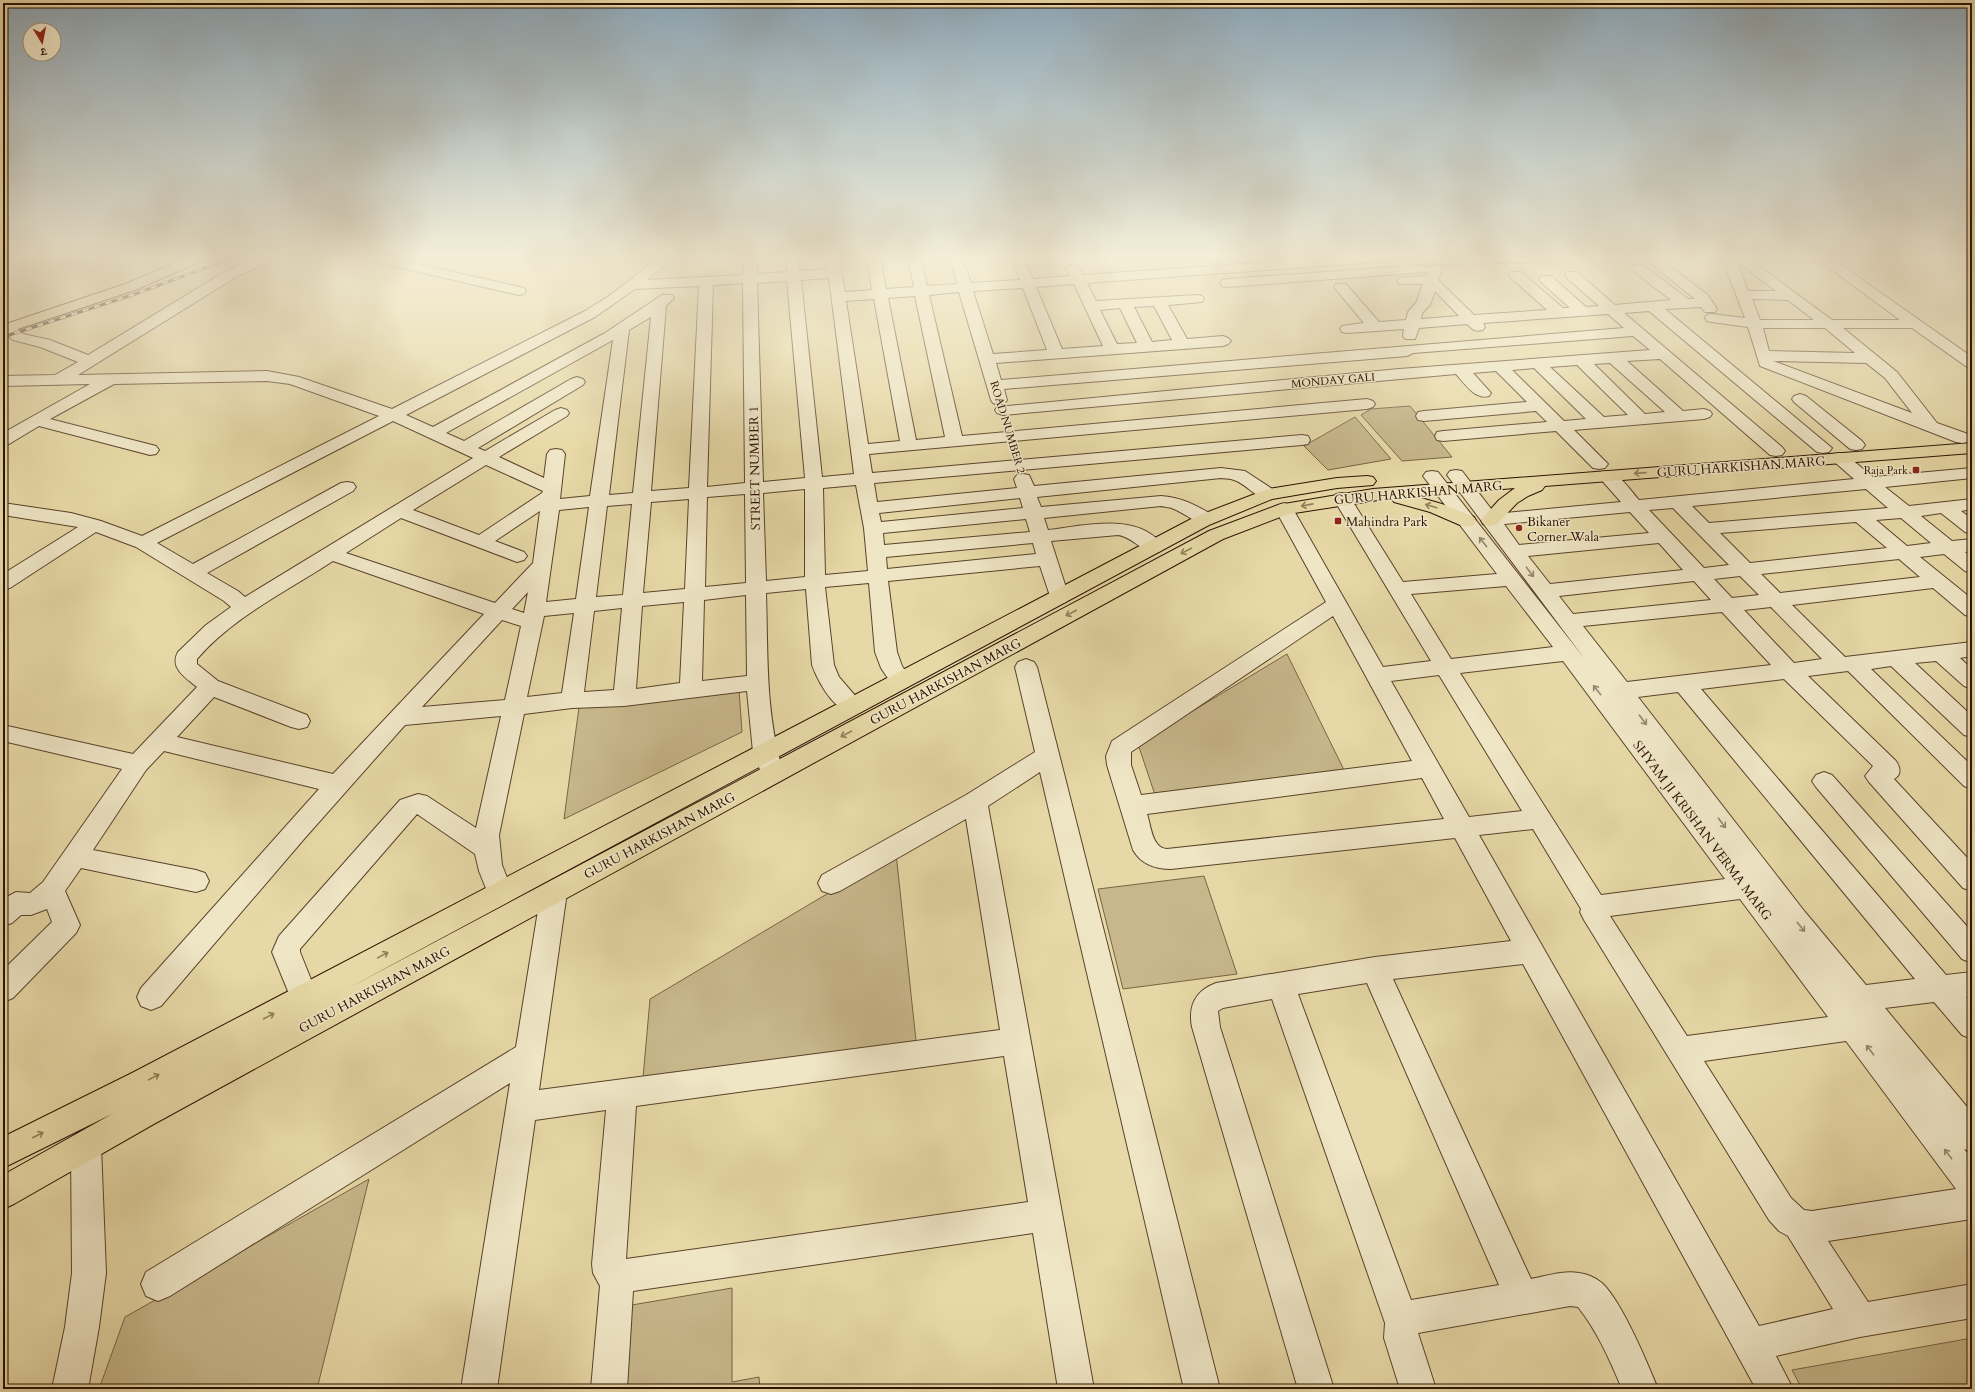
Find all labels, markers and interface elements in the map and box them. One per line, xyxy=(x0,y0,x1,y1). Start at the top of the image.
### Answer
north arrow xyxy=(22,22,62,62)
text: उ xyxy=(38,43,49,59)
street label: MONDAY GALI xyxy=(1290,369,1376,392)
street label: ROAD NUMBER 2 xyxy=(986,379,1029,476)
street label: STREET NUMBER 1 xyxy=(745,406,765,530)
street label: GURU HARKISHAN MARG xyxy=(1656,452,1826,482)
place label: Raja Park xyxy=(1864,463,1908,478)
marker: Raja Park xyxy=(1911,465,1921,475)
one-way arrow xyxy=(1634,470,1647,477)
street label: GURU HARKISHAN MARG xyxy=(1333,477,1503,509)
one-way arrow xyxy=(1301,501,1314,509)
one-way arrow xyxy=(1425,502,1438,509)
place label: Mahindra Park xyxy=(1346,513,1428,531)
place label: Bikaner Corner Wala xyxy=(1527,513,1600,546)
marker: Mahindra Park xyxy=(1333,516,1343,526)
marker: Bikaner Corner Wala xyxy=(1514,523,1524,533)
one-way arrow xyxy=(1479,537,1488,548)
one-way arrow xyxy=(1180,548,1192,555)
one-way arrow xyxy=(1526,567,1534,578)
one-way arrow xyxy=(1066,609,1078,617)
street label: GURU HARKISHAN MARG xyxy=(867,634,1024,730)
one-way arrow xyxy=(1593,684,1601,695)
one-way arrow xyxy=(1639,715,1647,726)
one-way arrow xyxy=(840,731,852,739)
street label: SHYAM JI KRISHAN VERMA MARG xyxy=(1628,737,1776,924)
street label: GURU HARKISHAN MARG xyxy=(581,788,738,884)
one-way arrow xyxy=(1718,818,1726,829)
one-way arrow xyxy=(1797,921,1806,932)
street label: GURU HARKISHAN MARG xyxy=(296,942,453,1038)
one-way arrow xyxy=(377,950,389,958)
one-way arrow xyxy=(262,1011,274,1019)
one-way arrow xyxy=(1866,1044,1874,1055)
one-way arrow xyxy=(148,1072,160,1080)
one-way arrow xyxy=(32,1131,44,1138)
one-way arrow xyxy=(1944,1148,1953,1159)

